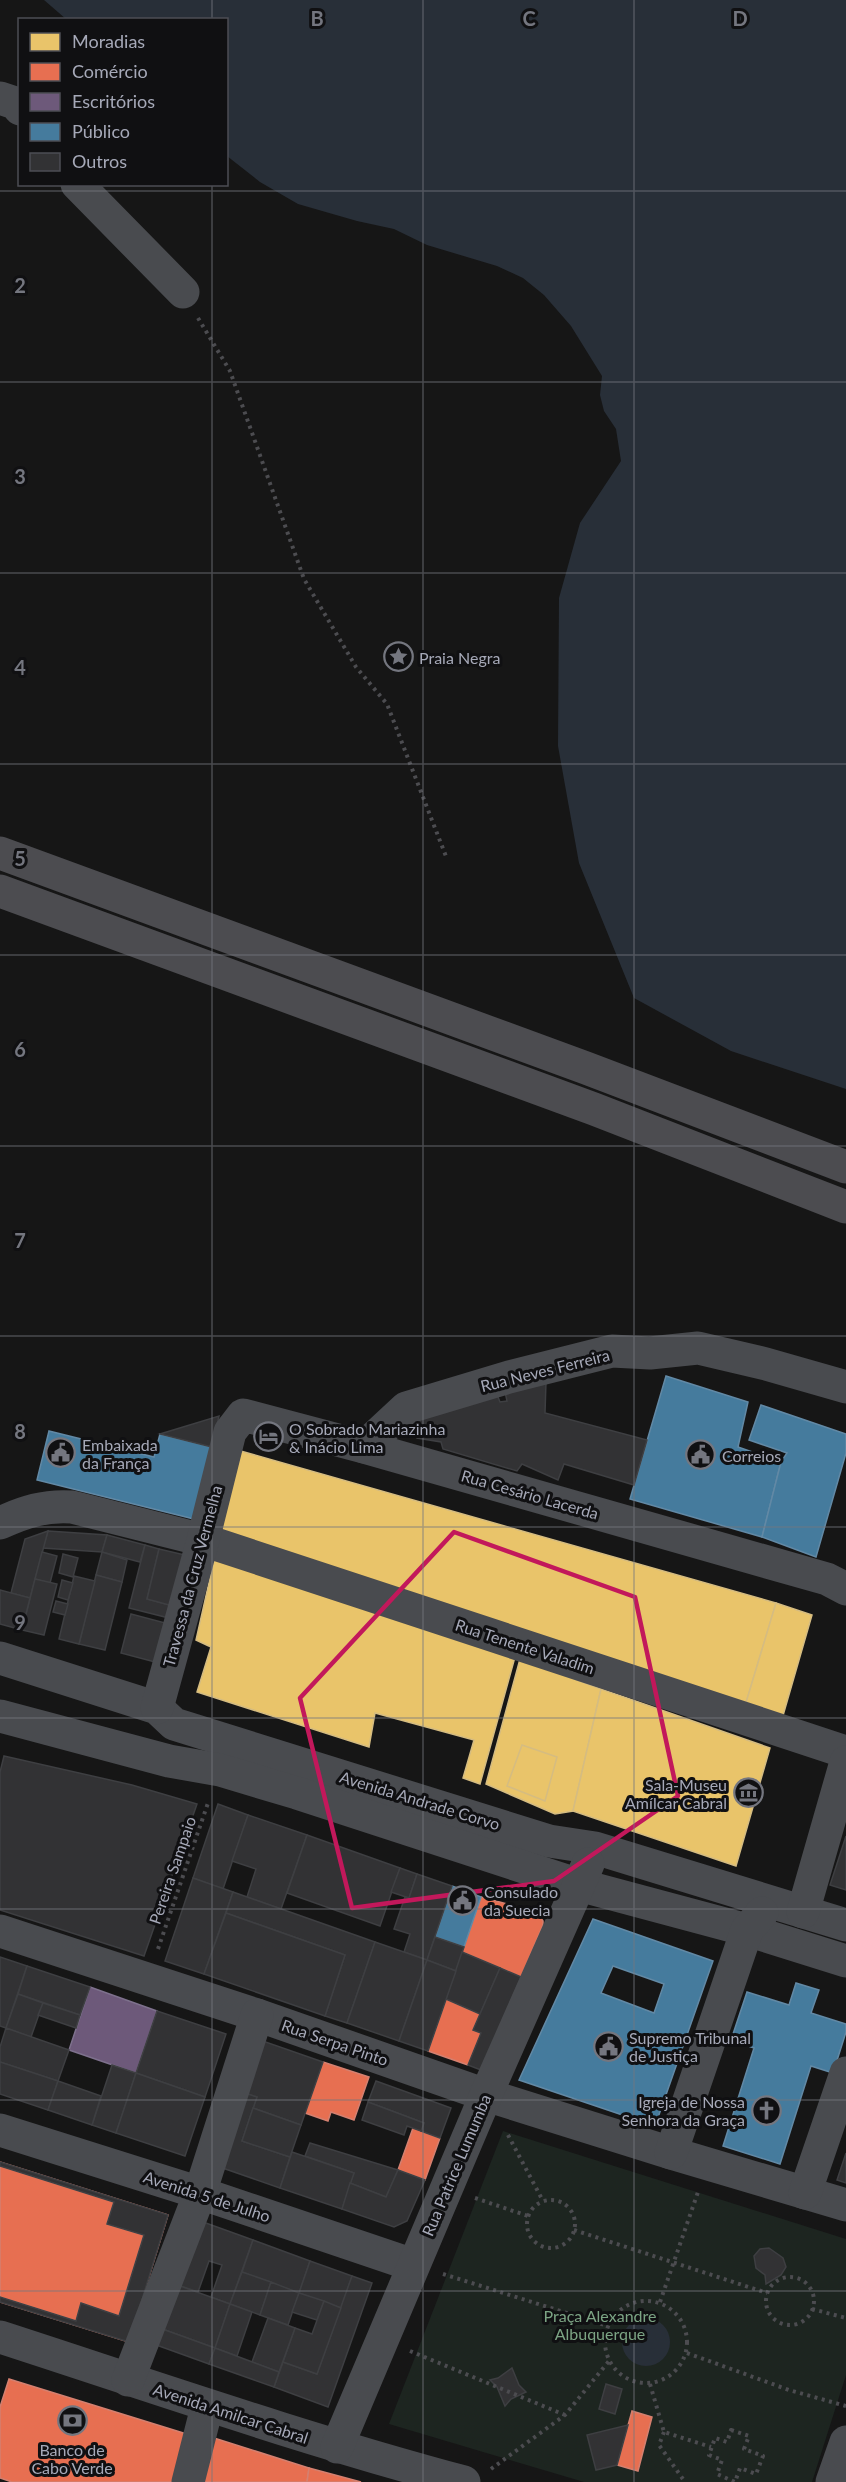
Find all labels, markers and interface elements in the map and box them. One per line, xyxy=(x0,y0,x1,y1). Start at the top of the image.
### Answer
text: B xyxy=(310,6,324,30)
text: C xyxy=(522,6,536,30)
text: D xyxy=(732,6,748,30)
legend xyxy=(18,18,228,186)
text: Moradias xyxy=(72,30,145,52)
text: Comércio xyxy=(72,60,148,82)
text: Escritórios xyxy=(72,90,155,112)
text: Público xyxy=(72,120,130,142)
text: Outros xyxy=(72,150,127,172)
text: 2 xyxy=(14,273,26,297)
text: 3 xyxy=(14,464,26,488)
place icon: Praia Negra xyxy=(382,641,414,673)
place label: Praia Negra xyxy=(419,648,500,667)
text: 4 xyxy=(14,655,26,679)
text: 5 xyxy=(14,846,26,870)
text: 6 xyxy=(14,1037,26,1061)
text: 7 xyxy=(14,1228,26,1252)
street label: Rua Neves Ferreira xyxy=(478,1345,612,1395)
text: 8 xyxy=(14,1419,26,1443)
place label: O Sobrado Mariazinha & Inácio Lima xyxy=(289,1419,445,1456)
hotel icon: O Sobrado Mariazinha & Inácio Lima xyxy=(252,1421,284,1453)
place label: Embaixada da França xyxy=(82,1435,158,1472)
public building icon: Embaixada da França xyxy=(45,1437,77,1469)
public building icon: Correios xyxy=(685,1439,717,1471)
place label: Correios xyxy=(722,1446,781,1465)
street label: Rua Cesário Lacerda xyxy=(459,1465,601,1523)
street label: Travessa da Cruz Vermelha xyxy=(159,1483,225,1669)
text: 9 xyxy=(14,1610,26,1634)
street label: Rua Tenente Valadim xyxy=(453,1615,597,1677)
street label: Avenida Andrade Corvo xyxy=(338,1767,502,1833)
place label: Sala-Museu Amílcar Cabral xyxy=(625,1775,727,1812)
museum icon: Sala-Museu Amílcar Cabral xyxy=(732,1777,764,1809)
street label: Pereira Sampaio xyxy=(145,1814,199,1926)
place label: Consulado da Suecia xyxy=(484,1882,558,1919)
public building icon: Consulado da Suecia xyxy=(447,1884,479,1916)
street label: Rua Serpa Pinto xyxy=(279,2015,391,2069)
place label: Supremo Tribunal de Justiça xyxy=(629,2028,751,2065)
public building icon: Supremo Tribunal de Justiça xyxy=(592,2030,624,2062)
street label: Rua Patrice Lumumba xyxy=(418,2091,494,2239)
place label: Igreja de Nossa Senhora da Graça xyxy=(621,2092,745,2129)
church icon: Igreja de Nossa Senhora da Graça xyxy=(750,2094,782,2126)
street label: Avenida 5 de Julho xyxy=(141,2167,273,2225)
park label: Praça Alexandre Albuquerque xyxy=(544,2306,656,2343)
street label: Avenida Amilcar Cabral xyxy=(151,2379,311,2447)
bank icon: Banco de Cabo Verde xyxy=(56,2405,88,2437)
place label: Banco de Cabo Verde xyxy=(31,2440,113,2477)

